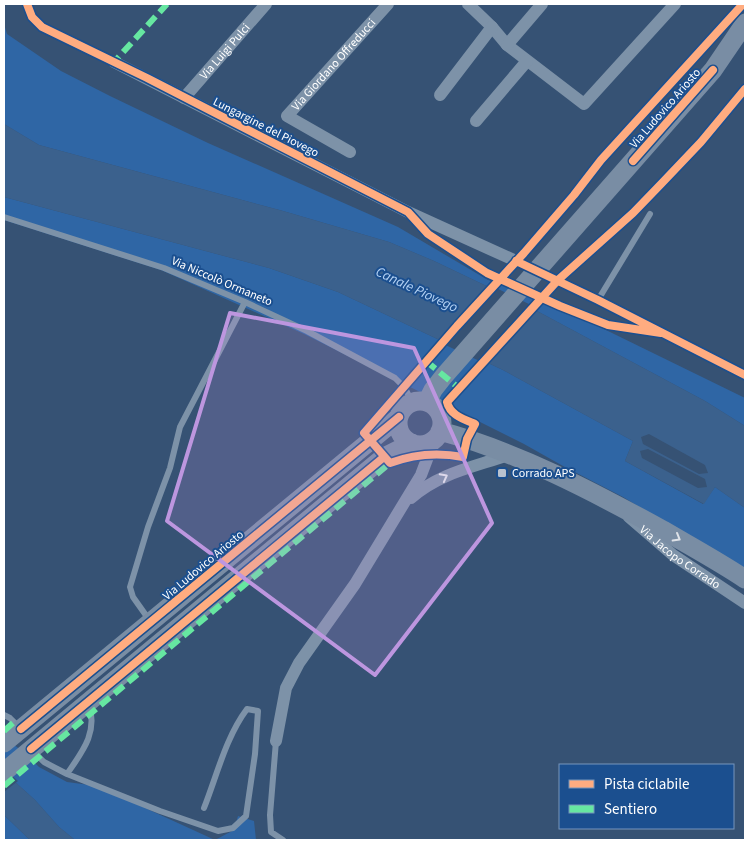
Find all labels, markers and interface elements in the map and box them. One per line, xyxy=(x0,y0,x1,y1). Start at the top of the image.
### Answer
street label: Via Giordano Offreducci xyxy=(288,15,380,114)
street label: Via Luigi Pulci xyxy=(196,20,254,83)
street label: Via Ludovico Ariosto xyxy=(626,65,705,152)
street label: Lungargine del Piovego xyxy=(210,93,322,162)
street label: Via Niccolò Ormaneto xyxy=(169,253,275,310)
water label: Canale Piovego xyxy=(372,262,461,318)
place label: Corrado APS xyxy=(512,465,575,482)
marker: Corrado APS xyxy=(496,467,508,479)
one-way arrow xyxy=(438,473,447,483)
street label: Via Jacopo Corrado xyxy=(635,522,724,593)
street label: Via Ludovico Ariosto xyxy=(159,526,247,604)
one-way arrow xyxy=(671,532,680,542)
legend xyxy=(559,764,734,829)
text: Pista ciclabile xyxy=(604,774,689,795)
text: Sentiero xyxy=(604,799,657,820)

